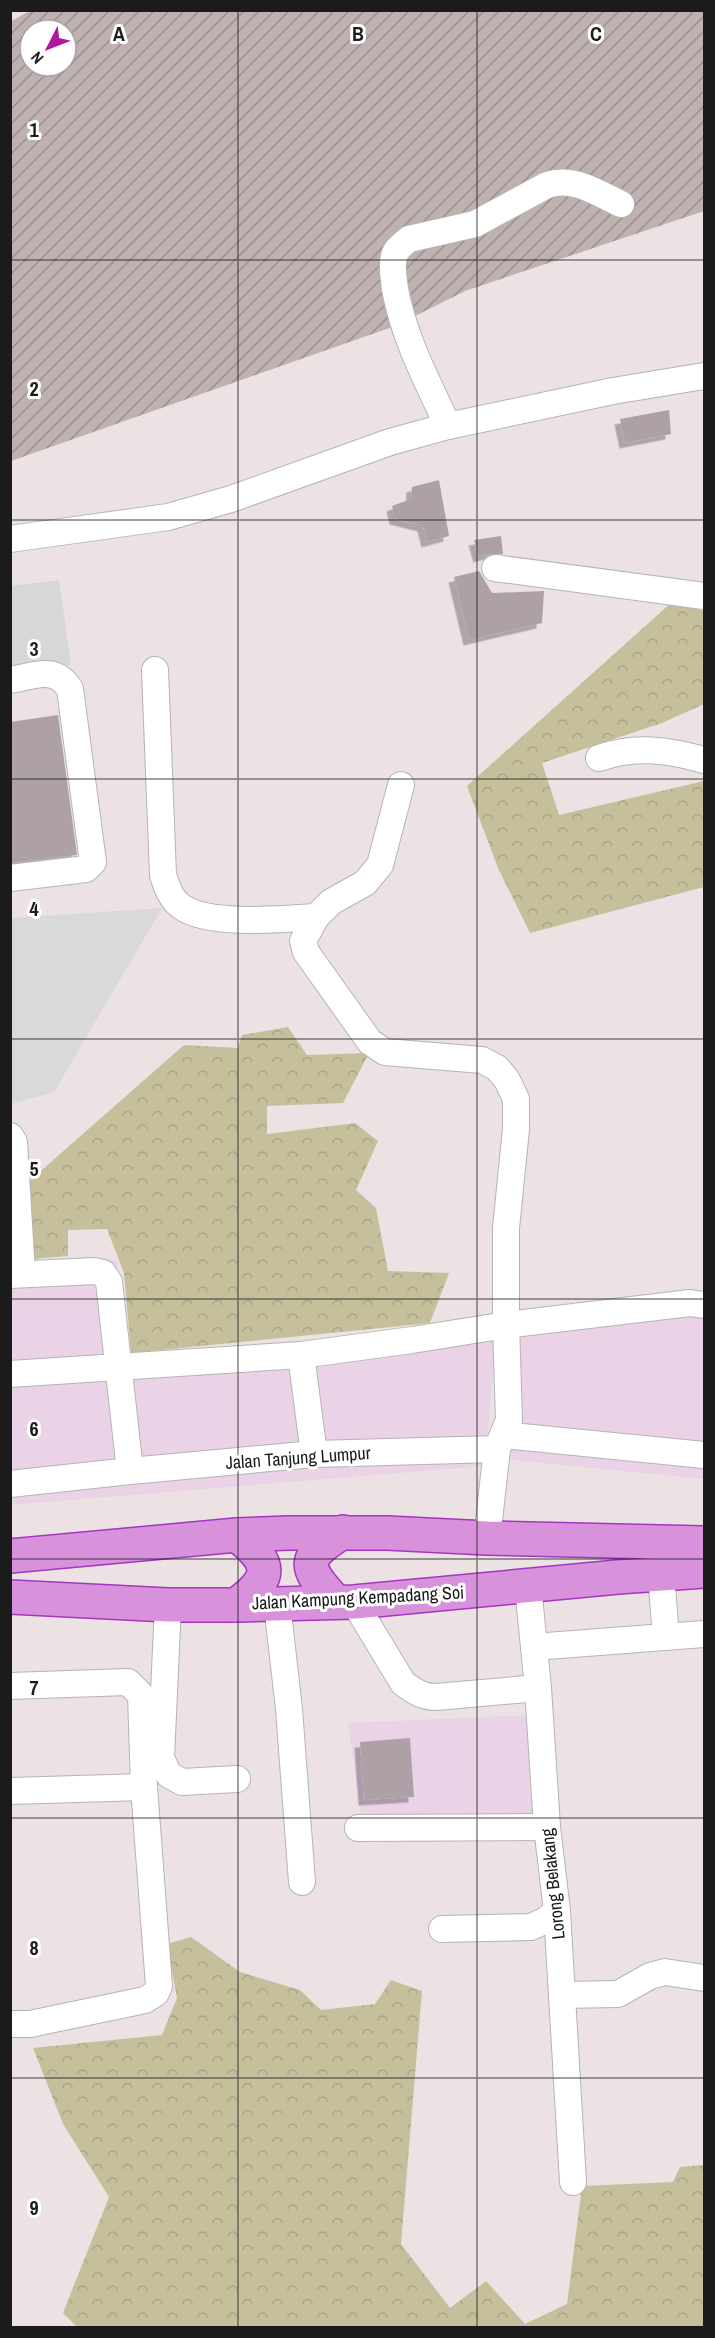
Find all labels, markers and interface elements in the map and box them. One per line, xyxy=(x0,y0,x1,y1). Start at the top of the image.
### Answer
north arrow xyxy=(18,18,78,78)
text: A xyxy=(113,20,125,47)
text: B xyxy=(352,20,364,47)
text: C xyxy=(590,20,602,47)
text: N xyxy=(26,47,48,69)
text: 1 xyxy=(29,116,39,143)
text: 2 xyxy=(29,375,39,402)
text: 3 xyxy=(29,635,39,662)
text: 4 xyxy=(29,895,39,922)
text: 5 xyxy=(29,1155,39,1182)
text: 6 xyxy=(29,1415,39,1442)
street label: Jalan Tanjung Lumpur xyxy=(225,1440,371,1475)
street label: Jalan Kampung Kempadang Soi xyxy=(251,1579,465,1616)
text: 7 xyxy=(29,1674,39,1701)
street label: Lorong Belakang xyxy=(534,1826,571,1941)
text: 8 xyxy=(29,1934,39,1961)
text: 9 xyxy=(29,2194,39,2221)

